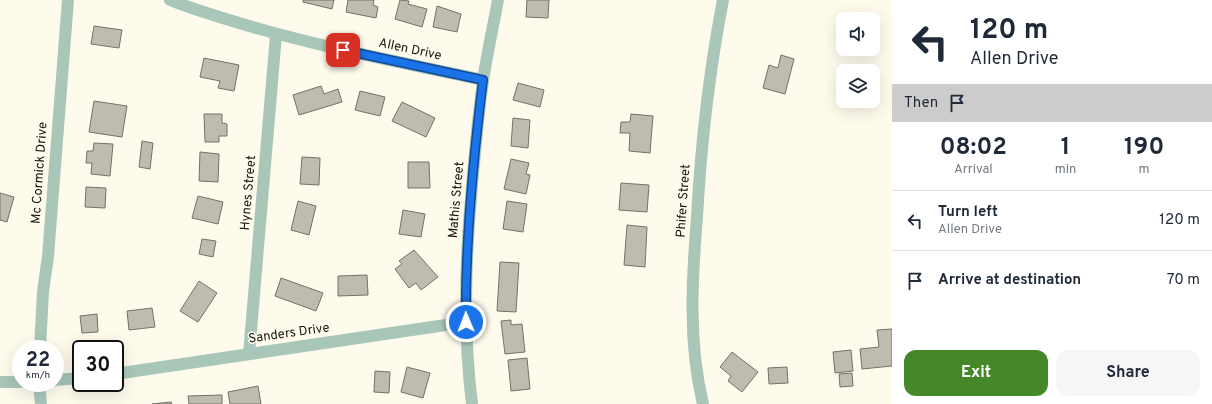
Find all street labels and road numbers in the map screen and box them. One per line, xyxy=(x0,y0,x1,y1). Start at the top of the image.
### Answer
street label: Allen Drive xyxy=(377,36,443,64)
street label: Mc Cormick Drive xyxy=(28,121,52,225)
street label: Hynes Street xyxy=(238,155,260,231)
street label: Mathis Street xyxy=(446,161,468,239)
street label: Phifer Street xyxy=(673,164,695,238)
street label: Sanders Drive xyxy=(247,320,331,348)

